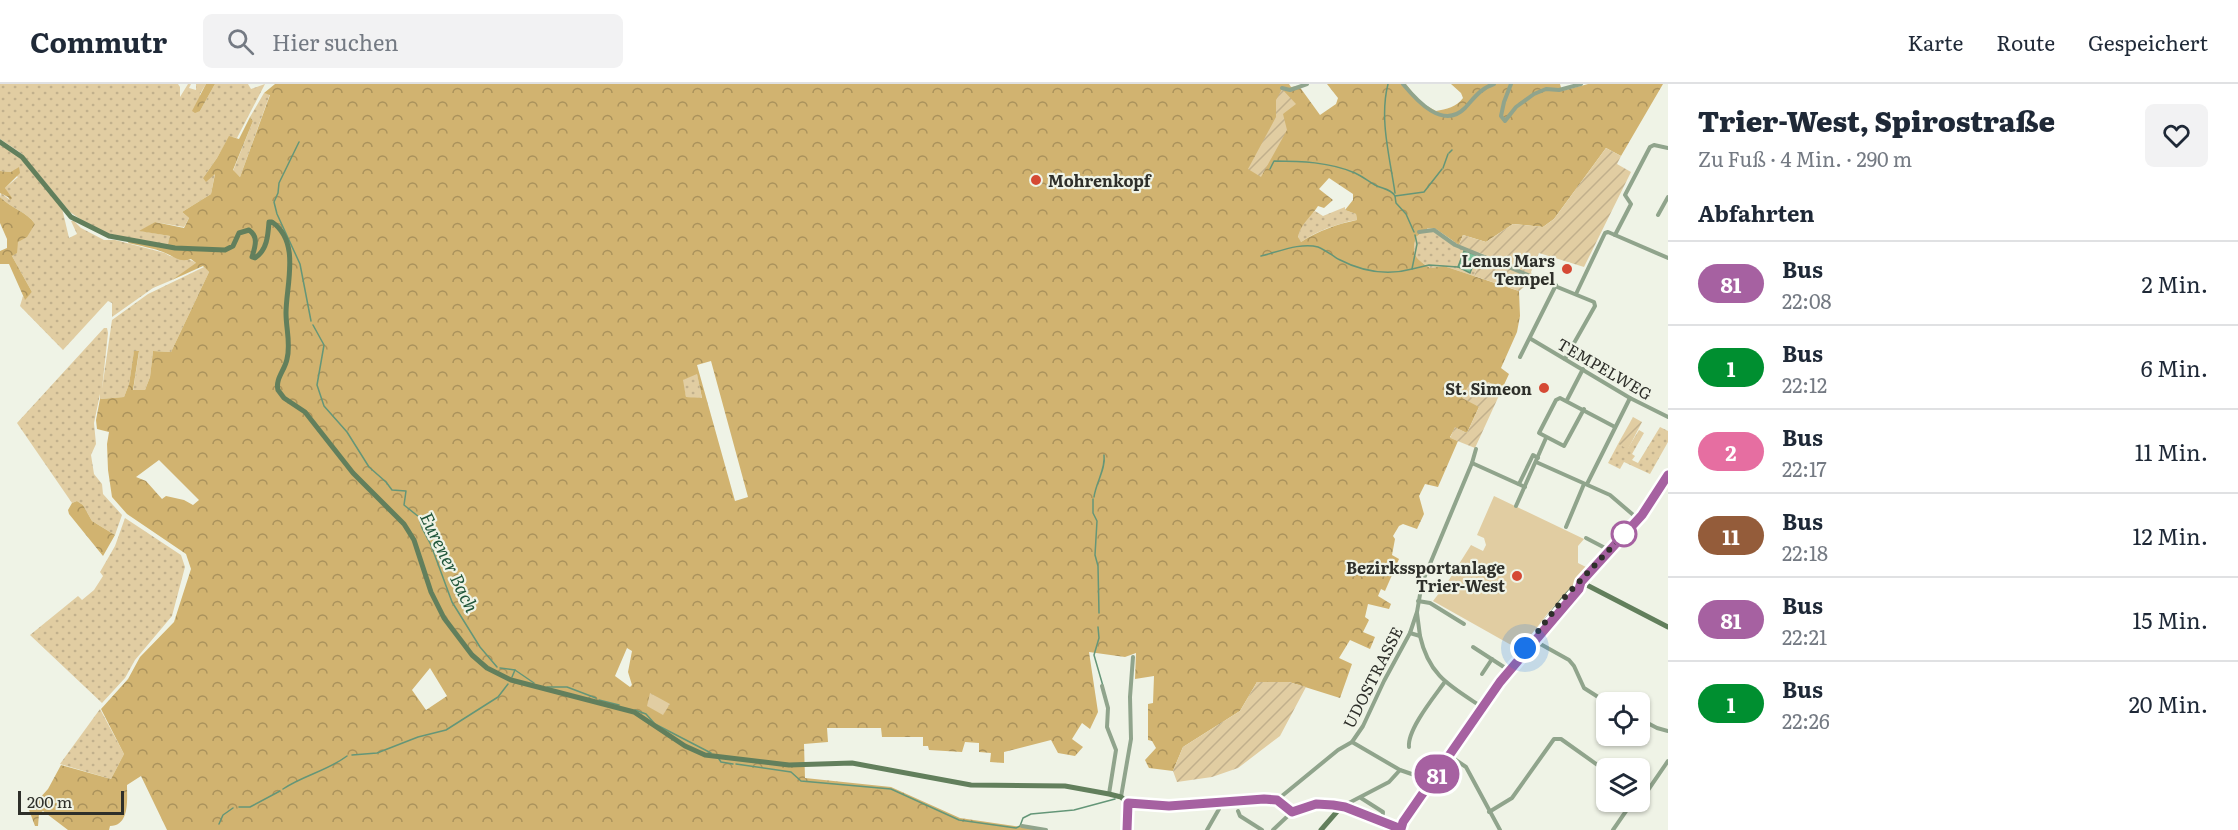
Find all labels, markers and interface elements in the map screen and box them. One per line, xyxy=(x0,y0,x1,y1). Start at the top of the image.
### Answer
search box xyxy=(203,14,623,68)
text: Commutr xyxy=(30,20,167,62)
icon: search xyxy=(224,25,257,58)
text: Hier suchen xyxy=(272,25,399,58)
text: Karte xyxy=(1907,26,1963,57)
text: Route xyxy=(1996,26,2055,57)
text: Gespeichert xyxy=(2088,26,2208,57)
text: Trier-West, Spirostraße xyxy=(1698,99,2055,141)
button: heart xyxy=(2145,104,2208,167)
text: Zu Fuß · 4 Min. · 290 m xyxy=(1698,143,1912,173)
place label: Mohrenkopf xyxy=(1048,168,1153,192)
marker: Mohrenkopf xyxy=(1029,173,1043,187)
text: Abfahrten xyxy=(1698,196,1815,229)
place label: Lenus Mars Tempel xyxy=(1462,248,1555,290)
text: Bus xyxy=(1782,252,1823,285)
marker: Lenus Mars Tempel xyxy=(1560,262,1574,276)
text: 2 Min. xyxy=(2141,267,2208,300)
text: 81 xyxy=(1720,268,1742,299)
text: 22:08 xyxy=(1782,285,1832,315)
street label: TEMPELWEG xyxy=(1553,331,1657,405)
text: Bus xyxy=(1782,336,1823,369)
text: 6 Min. xyxy=(2141,351,2208,384)
text: 1 xyxy=(1727,352,1735,383)
text: 22:12 xyxy=(1782,369,1827,399)
place label: St. Simeon xyxy=(1445,376,1532,400)
marker: St. Simeon xyxy=(1537,381,1551,395)
text: Bus xyxy=(1782,420,1823,453)
text: 11 Min. xyxy=(2135,435,2208,468)
text: 2 xyxy=(1725,436,1737,467)
text: 22:17 xyxy=(1782,453,1827,483)
text: Bus xyxy=(1782,504,1823,537)
water label: Eurener Bach xyxy=(414,507,486,617)
text: 12 Min. xyxy=(2132,519,2208,552)
text: 11 xyxy=(1722,520,1740,551)
unlabelled marker xyxy=(1611,521,1637,547)
text: 22:18 xyxy=(1782,537,1828,567)
place label: Bezirkssportanlage Trier-West xyxy=(1346,555,1505,597)
marker: Bezirkssportanlage Trier-West xyxy=(1510,569,1524,583)
text: Bus xyxy=(1782,588,1823,621)
text: 15 Min. xyxy=(2132,603,2208,636)
text: 81 xyxy=(1720,604,1742,635)
text: 22:21 xyxy=(1782,621,1827,651)
street label: UDOSTRASSE xyxy=(1336,622,1408,732)
your location xyxy=(1510,633,1540,663)
text: Bus xyxy=(1782,672,1823,705)
text: 20 Min. xyxy=(2129,687,2208,720)
text: 1 xyxy=(1727,688,1735,719)
map controls xyxy=(1596,692,1650,812)
button: locate xyxy=(1596,692,1650,746)
text: 22:26 xyxy=(1782,705,1830,735)
line badge: 81 xyxy=(1410,754,1464,794)
button: layers xyxy=(1596,758,1650,812)
text: 81 xyxy=(1426,759,1448,790)
scale bar xyxy=(18,788,124,816)
text: 200 m xyxy=(27,789,72,813)

